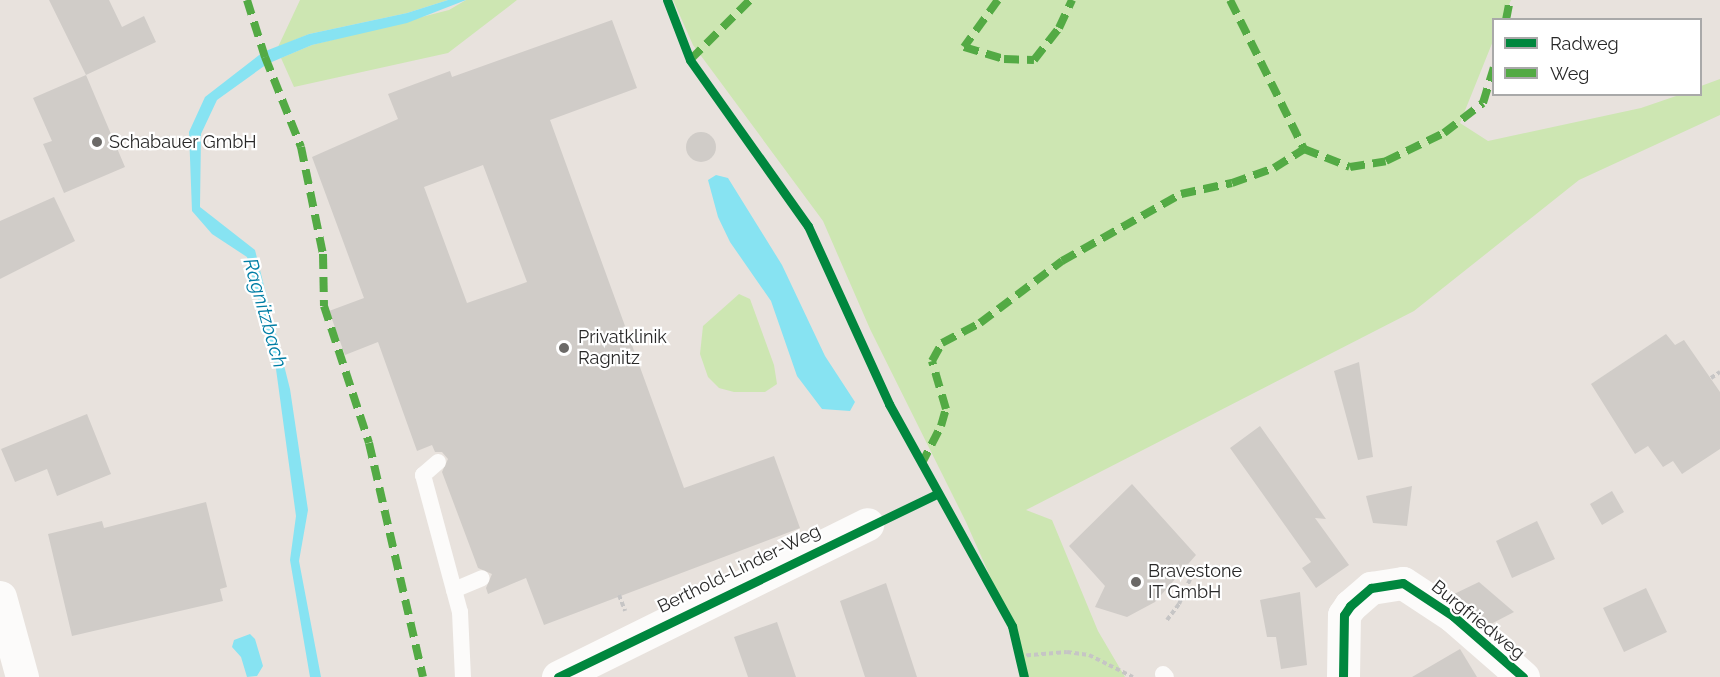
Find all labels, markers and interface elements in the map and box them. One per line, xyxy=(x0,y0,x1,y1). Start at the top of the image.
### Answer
legend xyxy=(1492,18,1702,96)
text: Radweg xyxy=(1550,33,1619,54)
text: Weg xyxy=(1550,63,1589,84)
place label: Schabauer GmbH xyxy=(109,131,257,153)
marker: Schabauer GmbH xyxy=(90,135,104,149)
water label: Ragnitzbach xyxy=(238,255,292,371)
place label: Privatklinik Ragnitz xyxy=(578,327,667,370)
marker: Privatklinik Ragnitz xyxy=(555,339,573,357)
street label: Berthold-Linder-Weg xyxy=(654,520,824,618)
place label: Bravestone IT GmbH xyxy=(1148,561,1242,604)
marker: Bravestone IT GmbH xyxy=(1129,575,1143,589)
street label: Burgfriedweg xyxy=(1427,576,1529,664)

